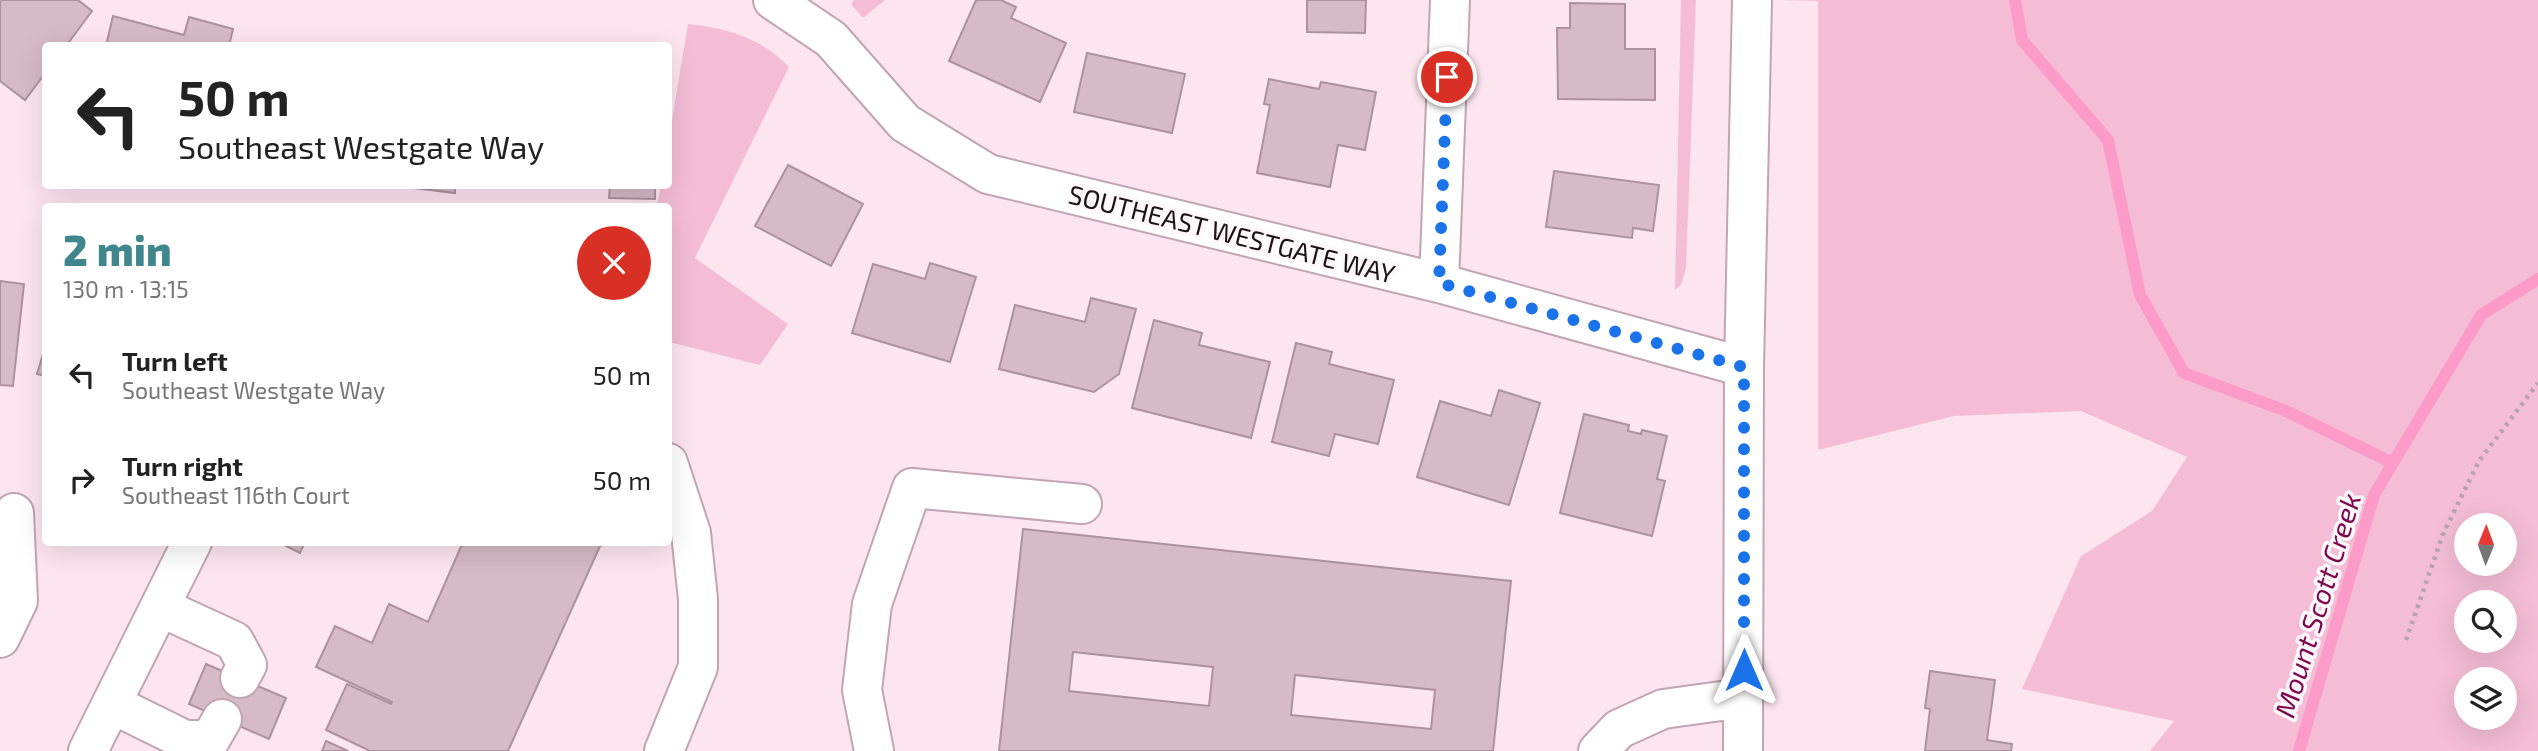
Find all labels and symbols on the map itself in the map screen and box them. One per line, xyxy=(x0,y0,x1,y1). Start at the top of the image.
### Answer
pin xyxy=(1417,47,1477,107)
street label: SOUTHEAST WESTGATE WAY xyxy=(1066,177,1399,289)
water label: Mount Scott Creek xyxy=(2267,489,2367,721)
north arrow xyxy=(2454,513,2516,576)
position arrow xyxy=(1707,633,1781,707)

